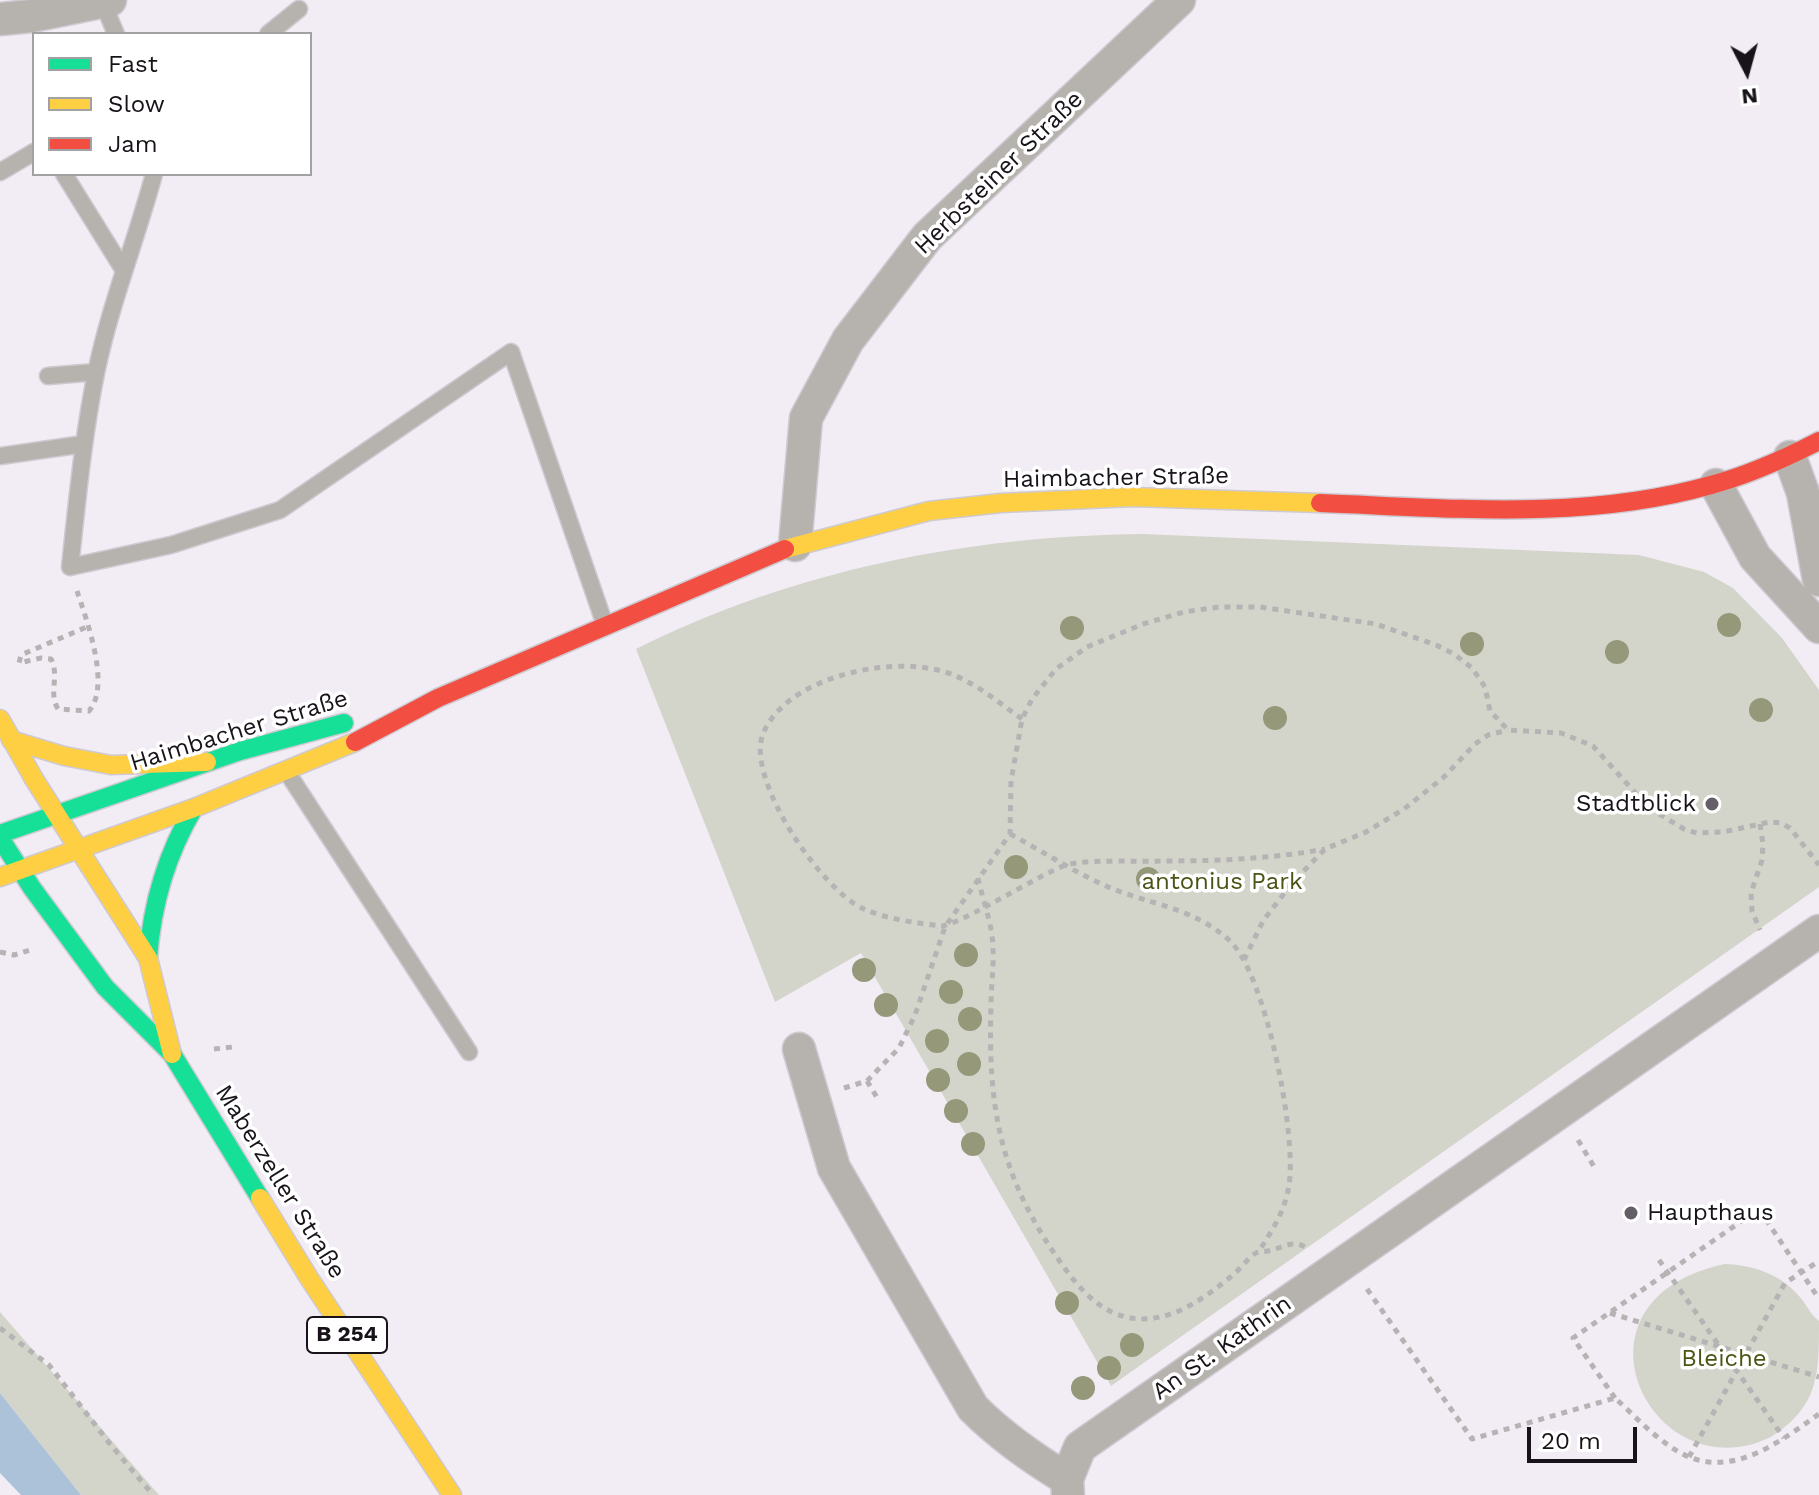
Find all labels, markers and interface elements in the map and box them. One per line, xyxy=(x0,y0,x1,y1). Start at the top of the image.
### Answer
legend xyxy=(32,32,312,176)
north arrow xyxy=(1707,32,1787,112)
text: Fast xyxy=(108,50,158,78)
text: N xyxy=(1740,83,1759,110)
street label: Herbsteiner Straße xyxy=(909,85,1089,261)
text: Slow xyxy=(108,90,165,118)
text: Jam xyxy=(108,130,158,158)
street label: Haimbacher Straße xyxy=(1003,462,1229,494)
street label: Haimbacher Straße xyxy=(127,684,351,778)
place label: Stadtblick xyxy=(1576,790,1696,818)
marker: Stadtblick xyxy=(1703,795,1721,813)
park label: antonius Park xyxy=(1141,868,1303,896)
street label: Maberzeller Straße xyxy=(209,1080,351,1284)
place label: Haupthaus xyxy=(1647,1199,1774,1227)
marker: Haupthaus xyxy=(1622,1204,1640,1222)
street label: An St. Kathrin xyxy=(1147,1289,1297,1407)
road number: B 254 xyxy=(307,1317,387,1353)
park label: Bleiche xyxy=(1681,1345,1767,1373)
scale bar xyxy=(1531,1411,1641,1461)
text: 20 m xyxy=(1541,1427,1601,1455)

